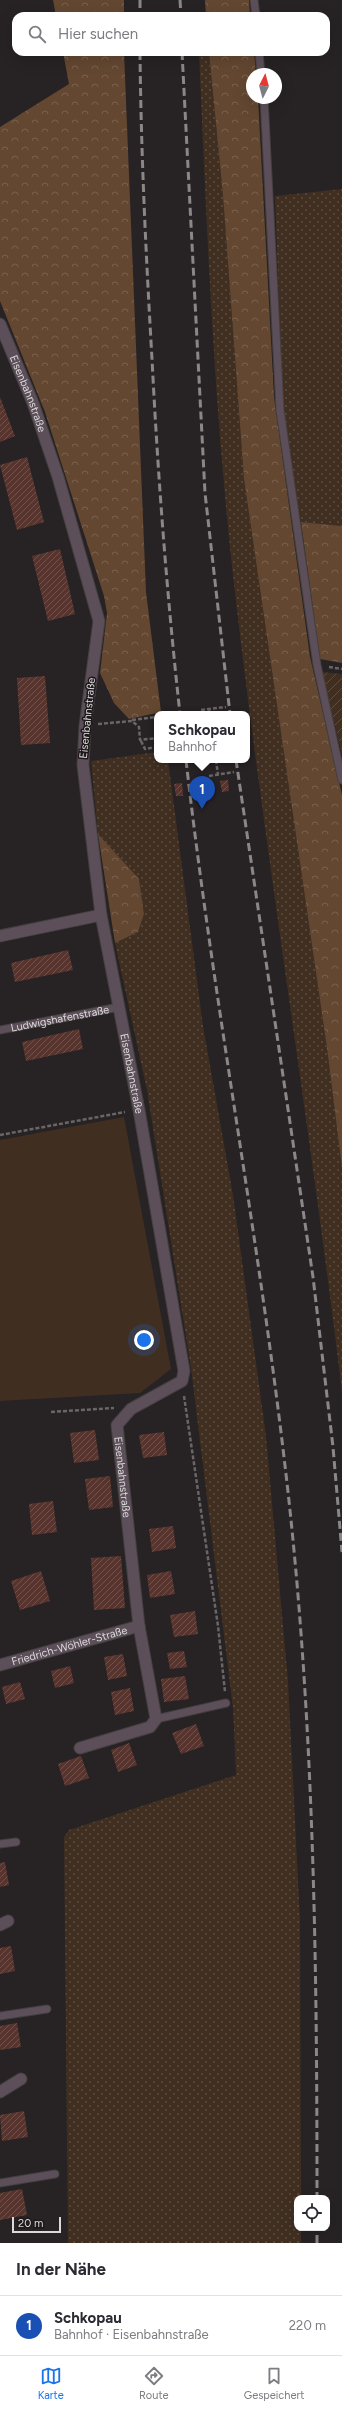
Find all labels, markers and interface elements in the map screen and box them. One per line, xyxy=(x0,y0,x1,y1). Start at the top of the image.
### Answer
search box xyxy=(12,12,330,56)
icon: search xyxy=(26,23,48,45)
text: Hier suchen xyxy=(58,25,138,43)
north arrow xyxy=(246,68,282,104)
street label: Eisenbahnstraße xyxy=(7,353,48,434)
street label: Eisenbahnstraße xyxy=(77,677,98,759)
popup xyxy=(154,711,250,763)
text: Schkopau xyxy=(168,721,236,739)
text: Bahnhof xyxy=(168,739,217,754)
pin: 1 xyxy=(189,776,215,809)
street label: Ludwigshafenstraße xyxy=(10,1003,110,1035)
street label: Eisenbahnstraße xyxy=(117,1032,146,1115)
your location xyxy=(134,1330,154,1350)
street label: Eisenbahnstraße xyxy=(111,1436,133,1518)
street label: Friedrich-Wöhler-Straße xyxy=(10,1624,129,1668)
map controls xyxy=(294,2195,330,2231)
button: locate xyxy=(294,2195,330,2231)
scale bar xyxy=(12,2215,61,2234)
text: 20 m xyxy=(18,2217,43,2230)
text: In der Nähe xyxy=(16,2259,106,2279)
text: Schkopau xyxy=(54,2309,122,2327)
text: 1 xyxy=(26,2318,32,2333)
text: 220 m xyxy=(289,2318,326,2333)
text: Bahnhof · Eisenbahnstraße xyxy=(54,2327,209,2342)
tab: Karte xyxy=(38,2365,64,2402)
tab: Route xyxy=(139,2365,169,2402)
tab: Gespeichert xyxy=(244,2365,304,2402)

